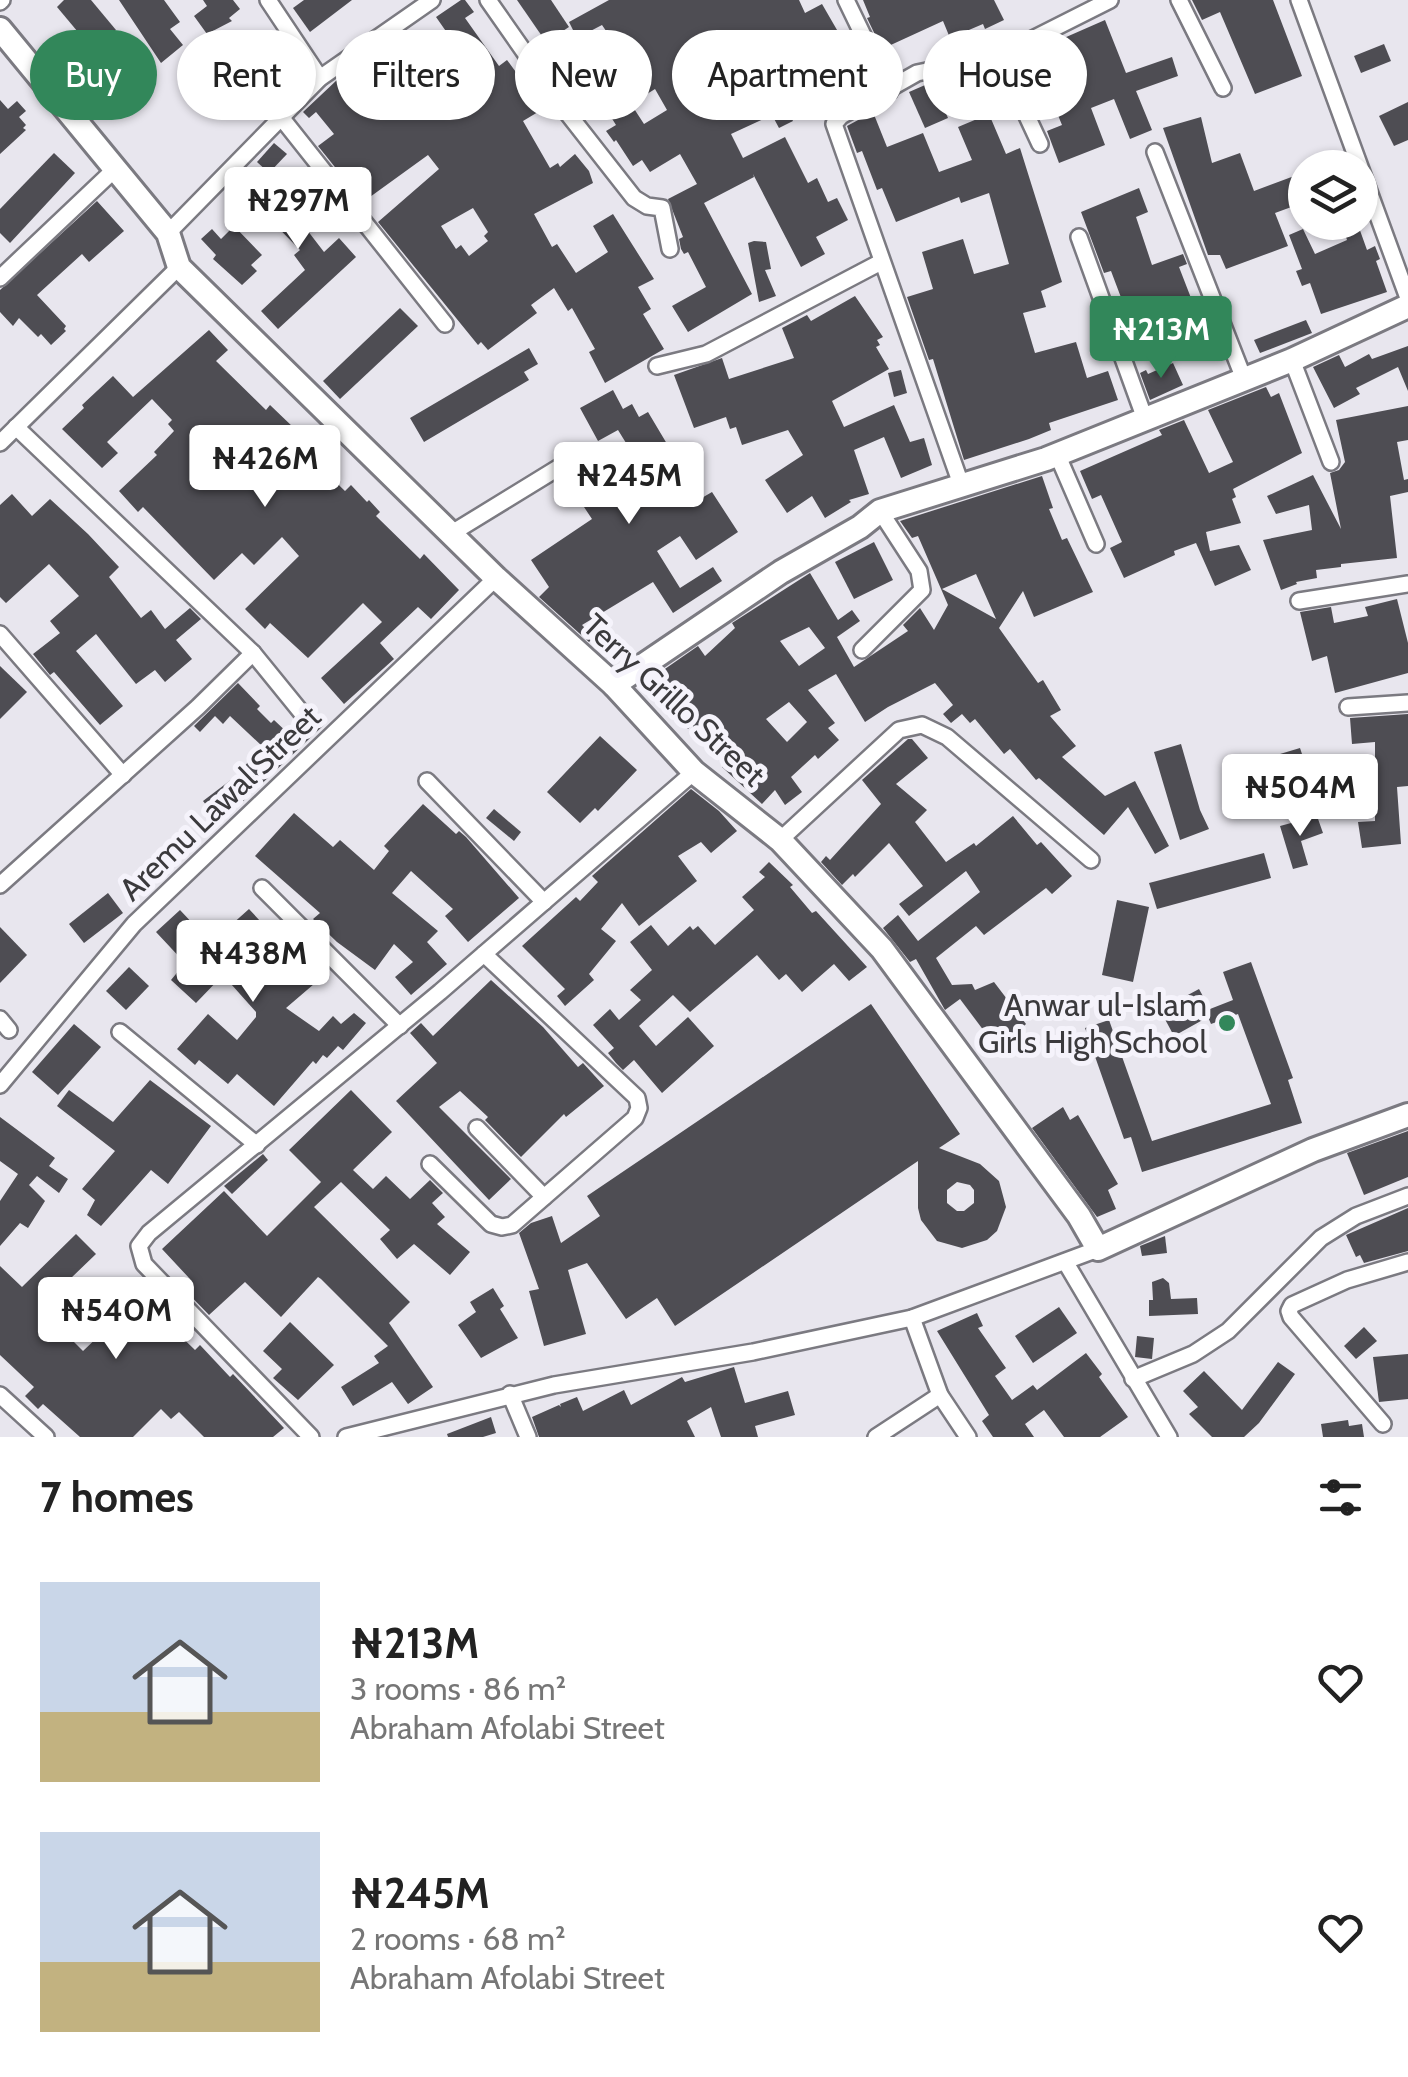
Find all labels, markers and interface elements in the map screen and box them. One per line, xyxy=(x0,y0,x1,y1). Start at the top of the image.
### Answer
chip: Buy xyxy=(30,30,157,120)
chip: Rent xyxy=(177,30,316,120)
chip: Filters xyxy=(336,30,495,120)
chip: New xyxy=(515,30,652,120)
chip: Apartment xyxy=(672,30,903,120)
chip: House xyxy=(923,30,1087,120)
map controls xyxy=(1288,150,1378,240)
button: layers xyxy=(1288,150,1378,240)
pin: ₦297M xyxy=(228,167,368,252)
text: ₦297M xyxy=(246,180,350,219)
pin: ₦213M xyxy=(1091,296,1231,381)
text: ₦213M xyxy=(1112,309,1210,348)
pin: ₦426M xyxy=(195,425,335,510)
text: ₦426M xyxy=(211,438,319,477)
pin: ₦245M xyxy=(559,442,699,527)
text: ₦245M xyxy=(576,455,682,494)
street label: Terry Grillo Street xyxy=(575,605,774,794)
street label: Aremu Lawal Street xyxy=(111,697,328,908)
pin: ₦504M xyxy=(1230,754,1370,839)
text: ₦504M xyxy=(1244,767,1356,806)
pin: ₦438M xyxy=(183,920,323,1005)
text: ₦438M xyxy=(199,933,307,972)
place label: Anwar ul-Islam Girls High School xyxy=(978,985,1207,1061)
marker: Anwar ul-Islam Girls High School xyxy=(1216,1012,1238,1034)
pin: ₦540M xyxy=(46,1277,186,1362)
text: ₦540M xyxy=(60,1290,172,1329)
icon: filters xyxy=(1313,1470,1368,1525)
text: 7 homes xyxy=(40,1471,194,1523)
text: ₦213M xyxy=(350,1617,479,1669)
icon: home xyxy=(120,1622,240,1742)
icon: heart xyxy=(1313,1655,1368,1710)
text: 3 rooms · 86 m² xyxy=(350,1669,566,1708)
text: Abraham Afolabi Street xyxy=(350,1708,665,1747)
text: ₦245M xyxy=(350,1867,490,1919)
icon: home xyxy=(120,1872,240,1992)
icon: heart xyxy=(1313,1905,1368,1960)
text: 2 rooms · 68 m² xyxy=(350,1919,566,1958)
text: Abraham Afolabi Street xyxy=(350,1958,665,1997)

